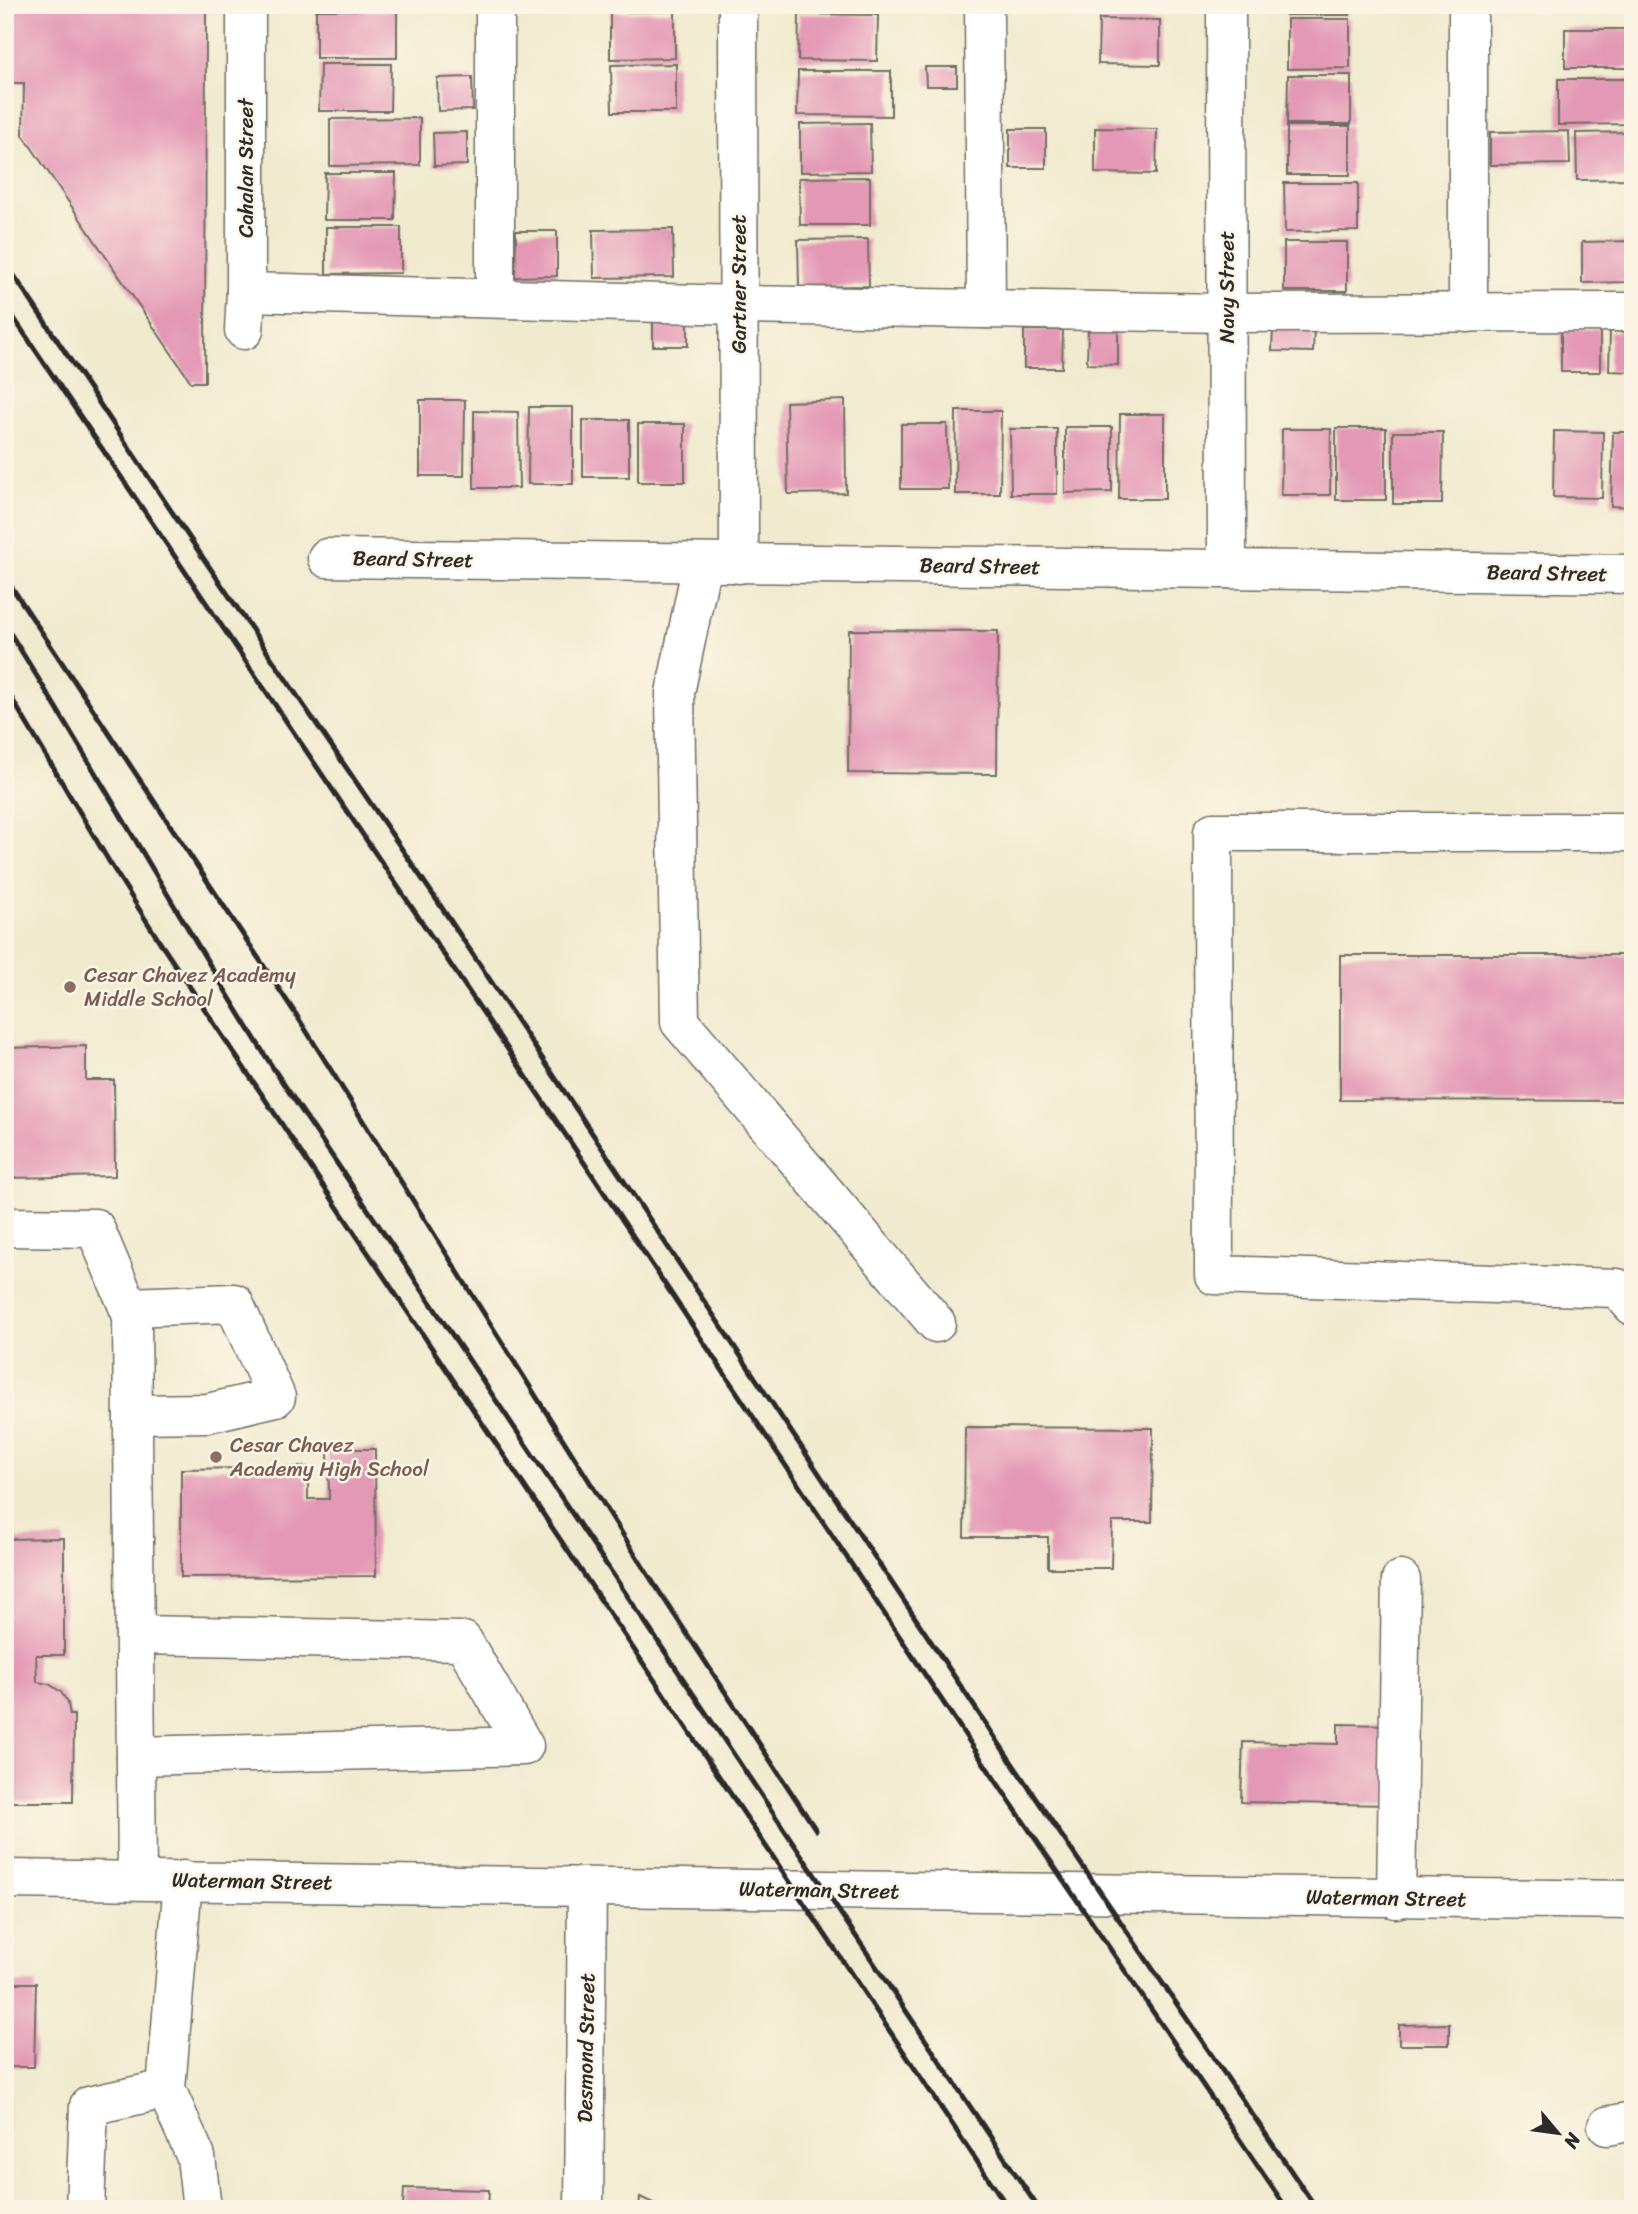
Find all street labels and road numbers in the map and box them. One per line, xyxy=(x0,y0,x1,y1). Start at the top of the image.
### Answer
street label: Cahalan Street xyxy=(227,97,265,238)
street label: Gartner Street xyxy=(720,215,758,353)
street label: Navy Street xyxy=(1208,231,1246,343)
street label: Beard Street xyxy=(352,539,474,579)
street label: Beard Street xyxy=(919,546,1041,586)
street label: Beard Street xyxy=(1486,553,1608,593)
street label: Waterman Street xyxy=(171,1861,333,1901)
street label: Waterman Street xyxy=(738,1870,900,1910)
street label: Waterman Street xyxy=(1305,1878,1467,1918)
street label: Desmond Street xyxy=(566,1973,606,2123)

